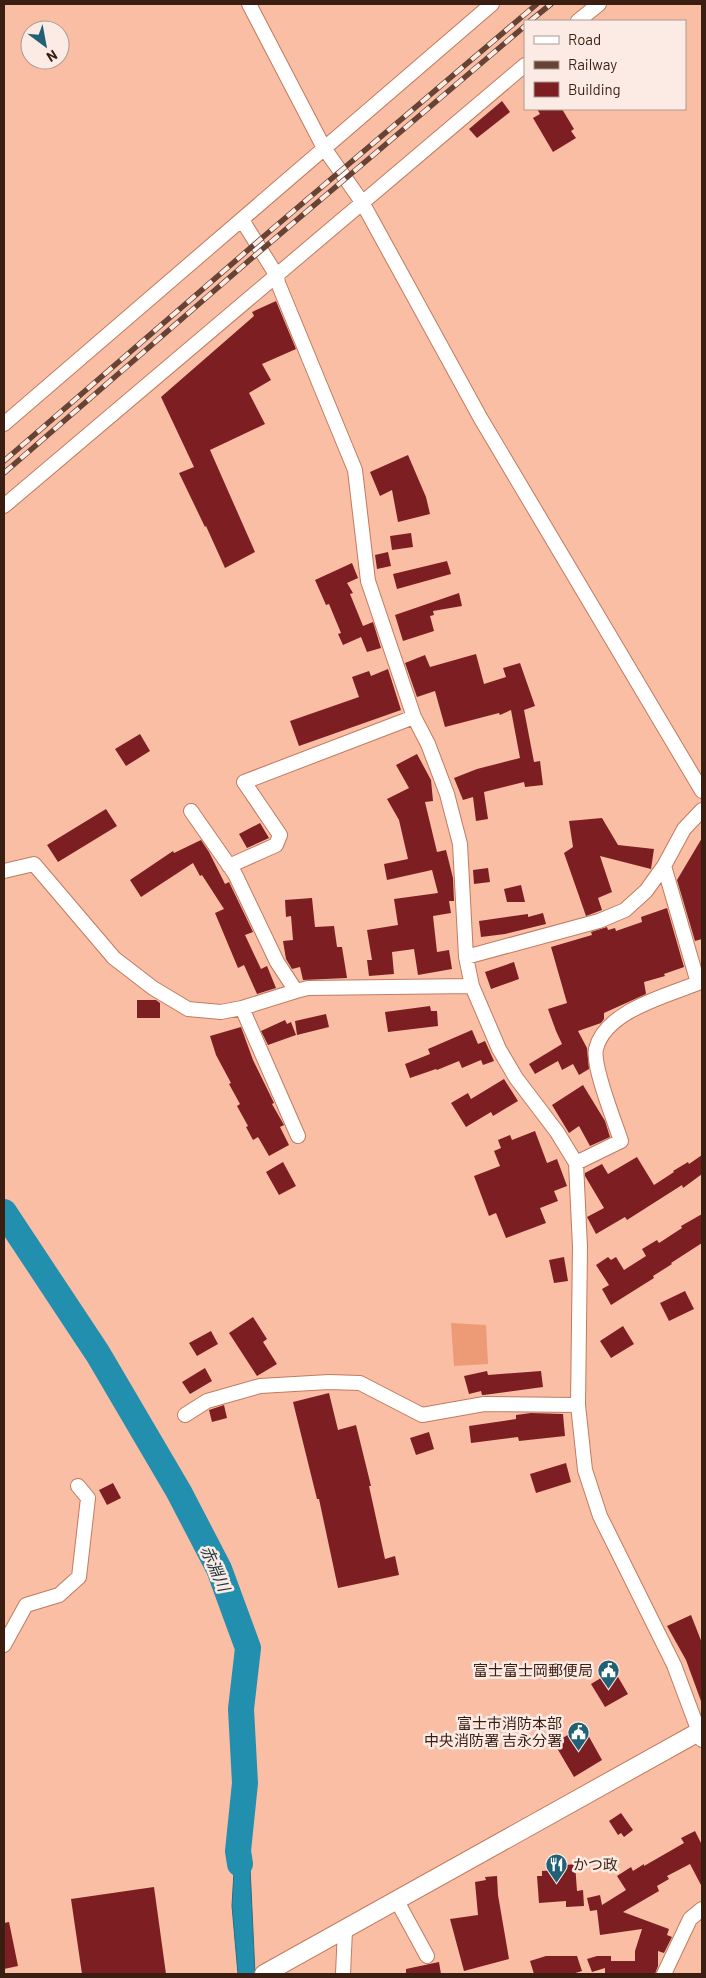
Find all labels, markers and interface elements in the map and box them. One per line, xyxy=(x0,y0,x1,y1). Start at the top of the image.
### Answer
north arrow xyxy=(20,20,70,70)
legend xyxy=(524,20,686,110)
text: Road xyxy=(568,30,601,48)
text: N xyxy=(44,47,61,66)
text: Railway xyxy=(568,55,617,73)
text: Building xyxy=(568,80,621,98)
water label: 赤淵川 xyxy=(198,1542,235,1596)
public building icon: 富士富士岡郵便局 xyxy=(597,1658,621,1689)
place label: 富士富士岡郵便局 xyxy=(473,1661,593,1679)
place label: 富士市消防本部 中央消防署 吉永分署 xyxy=(424,1714,562,1749)
public building icon: 富士市消防本部 中央消防署 吉永分署 xyxy=(566,1720,590,1751)
restaurant icon: かつ政 xyxy=(545,1852,569,1883)
place label: かつ政 xyxy=(573,1855,618,1873)

